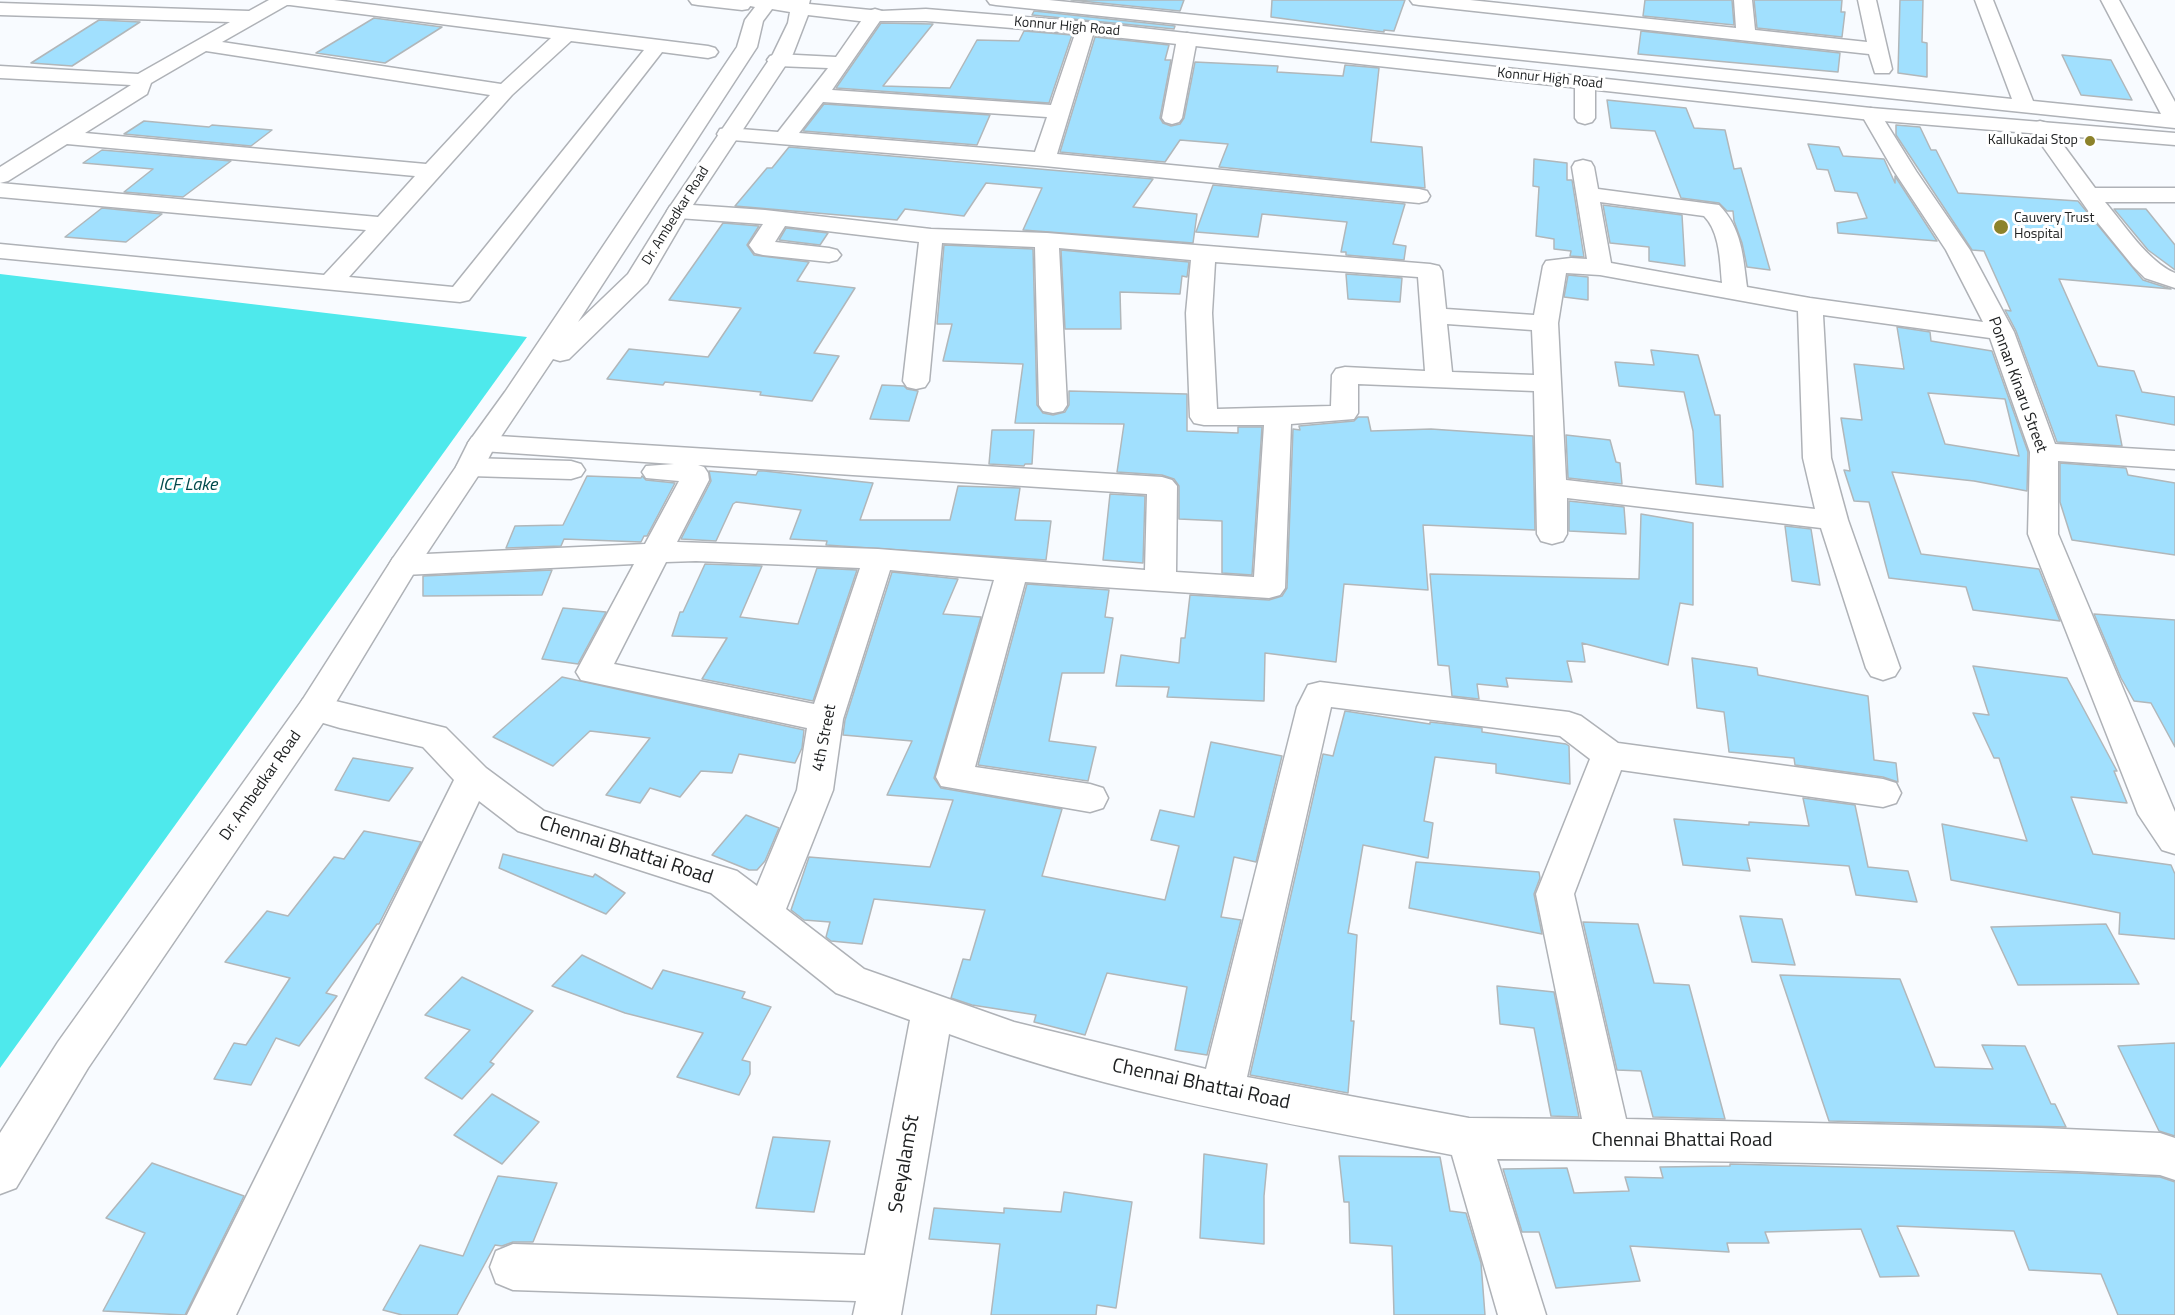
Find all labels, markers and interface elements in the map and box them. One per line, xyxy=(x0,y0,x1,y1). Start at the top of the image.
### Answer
street label: Konnur High Road xyxy=(1013,14,1121,40)
street label: Konnur High Road xyxy=(1496,65,1604,93)
place label: Kallukadai Stop xyxy=(1988,133,2078,149)
marker: Kallukadai Stop xyxy=(2083,134,2097,148)
street label: Dr. Ambedkar Road xyxy=(639,164,713,268)
place label: Cauvery Trust Hospital xyxy=(2014,211,2094,244)
marker: Cauvery Trust Hospital xyxy=(1992,218,2010,236)
street label: Ponnan Kinaru Street xyxy=(1983,314,2051,456)
water label: ICF Lake xyxy=(159,475,217,497)
street label: 4th Street xyxy=(809,703,841,773)
street label: Dr. Ambedkar Road xyxy=(216,728,306,844)
street label: Chennai Bhattai Road xyxy=(536,812,716,890)
street label: Chennai Bhattai Road xyxy=(1110,1054,1292,1116)
street label: SeeyalamSt xyxy=(885,1113,925,1215)
street label: Chennai Bhattai Road xyxy=(1591,1129,1773,1153)

